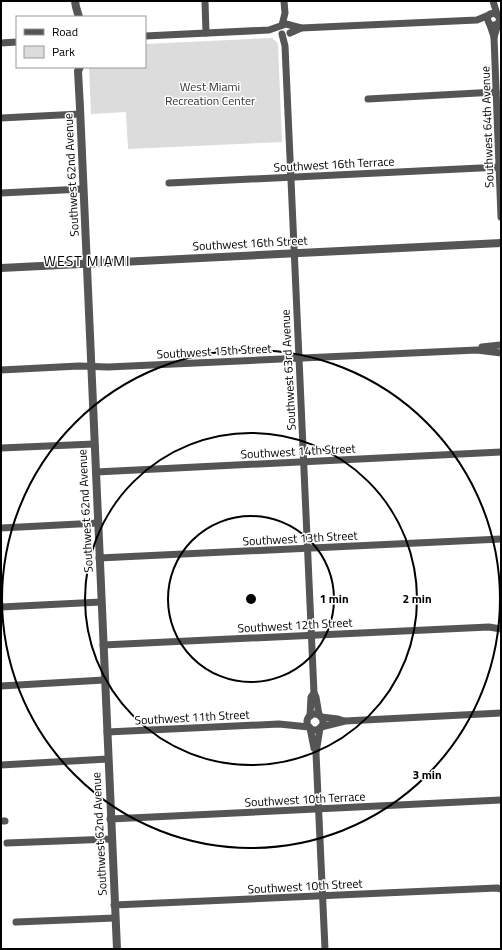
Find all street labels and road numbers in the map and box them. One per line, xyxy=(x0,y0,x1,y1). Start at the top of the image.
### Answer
street label: Southwest 64th Avenue xyxy=(475,66,499,188)
street label: Southwest 62nd Avenue xyxy=(58,113,84,237)
street label: Southwest 16th Terrace xyxy=(273,151,395,177)
street label: Southwest 16th Street xyxy=(192,230,309,255)
street label: Southwest 63rd Avenue xyxy=(275,309,301,431)
street label: Southwest 15th Street xyxy=(156,338,273,363)
street label: Southwest 14th Street xyxy=(240,438,357,463)
street label: Southwest 62nd Avenue xyxy=(72,449,98,573)
street label: Southwest 13th Street xyxy=(242,525,359,550)
street label: Southwest 12th Street xyxy=(237,612,354,637)
street label: Southwest 11th Street xyxy=(134,704,251,729)
street label: Southwest 62nd Avenue xyxy=(86,772,112,896)
street label: Southwest 10th Terrace xyxy=(244,786,366,812)
street label: Southwest 10th Street xyxy=(247,873,364,898)

